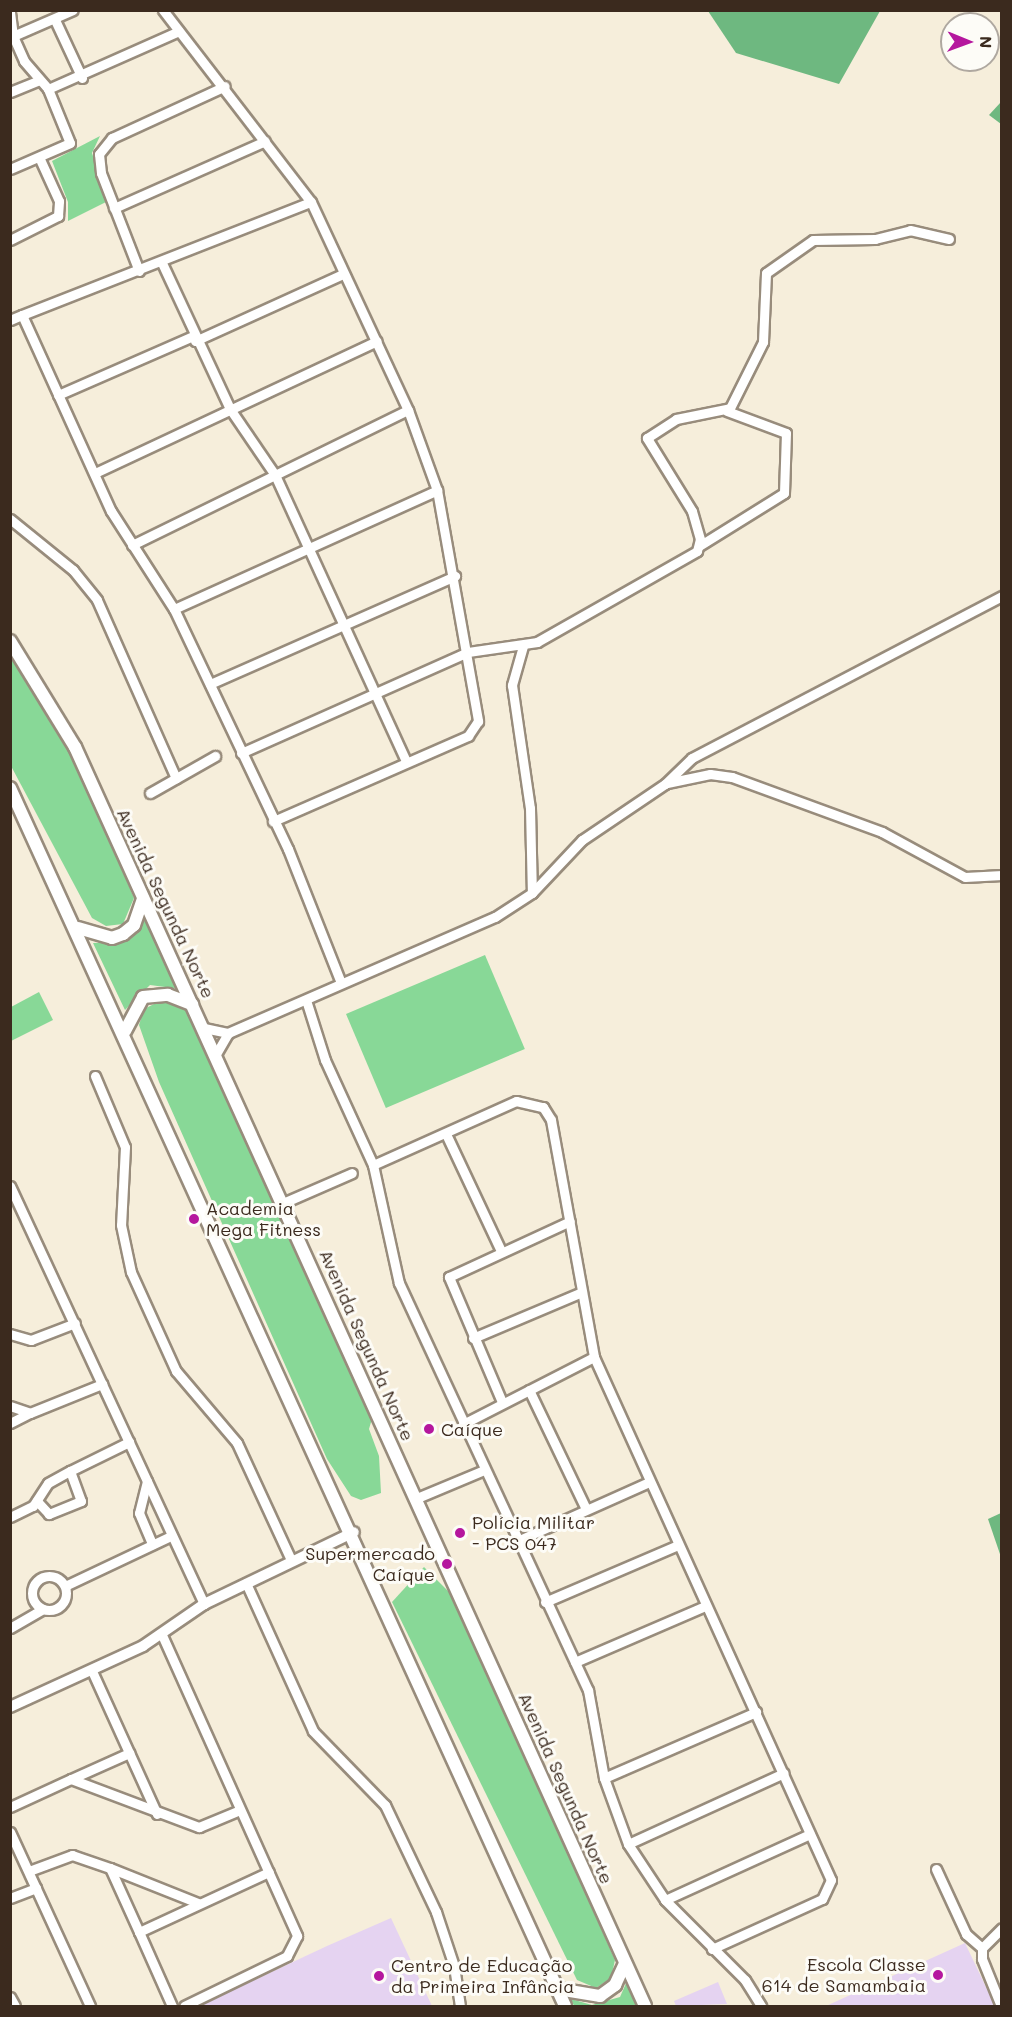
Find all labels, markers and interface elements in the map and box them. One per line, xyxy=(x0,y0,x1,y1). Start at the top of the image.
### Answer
north arrow xyxy=(940,12,1000,72)
text: N xyxy=(976,36,997,49)
street label: Avenida Segunda Norte xyxy=(112,805,220,1001)
place label: Academia Mega Fitness xyxy=(206,1198,321,1240)
marker: Academia Mega Fitness xyxy=(187,1212,201,1226)
street label: Avenida Segunda Norte xyxy=(315,1246,419,1444)
place label: Caíque xyxy=(441,1418,503,1440)
marker: Caíque xyxy=(422,1422,436,1436)
place label: Polícia Militar - PCS 047 xyxy=(472,1512,595,1555)
marker: Polícia Militar - PCS 047 xyxy=(453,1526,467,1540)
place label: Supermercado Caíque xyxy=(305,1543,435,1586)
marker: Supermercado Caíque xyxy=(440,1557,454,1571)
street label: Avenida Segunda Norte xyxy=(514,1689,618,1887)
place label: Escola Classe 614 de Samambaia xyxy=(762,1954,926,1996)
place label: Centro de Educação da Primeira Infância xyxy=(391,1955,575,1998)
marker: Escola Classe 614 de Samambaia xyxy=(931,1968,945,1982)
marker: Centro de Educação da Primeira Infância xyxy=(372,1969,386,1983)

